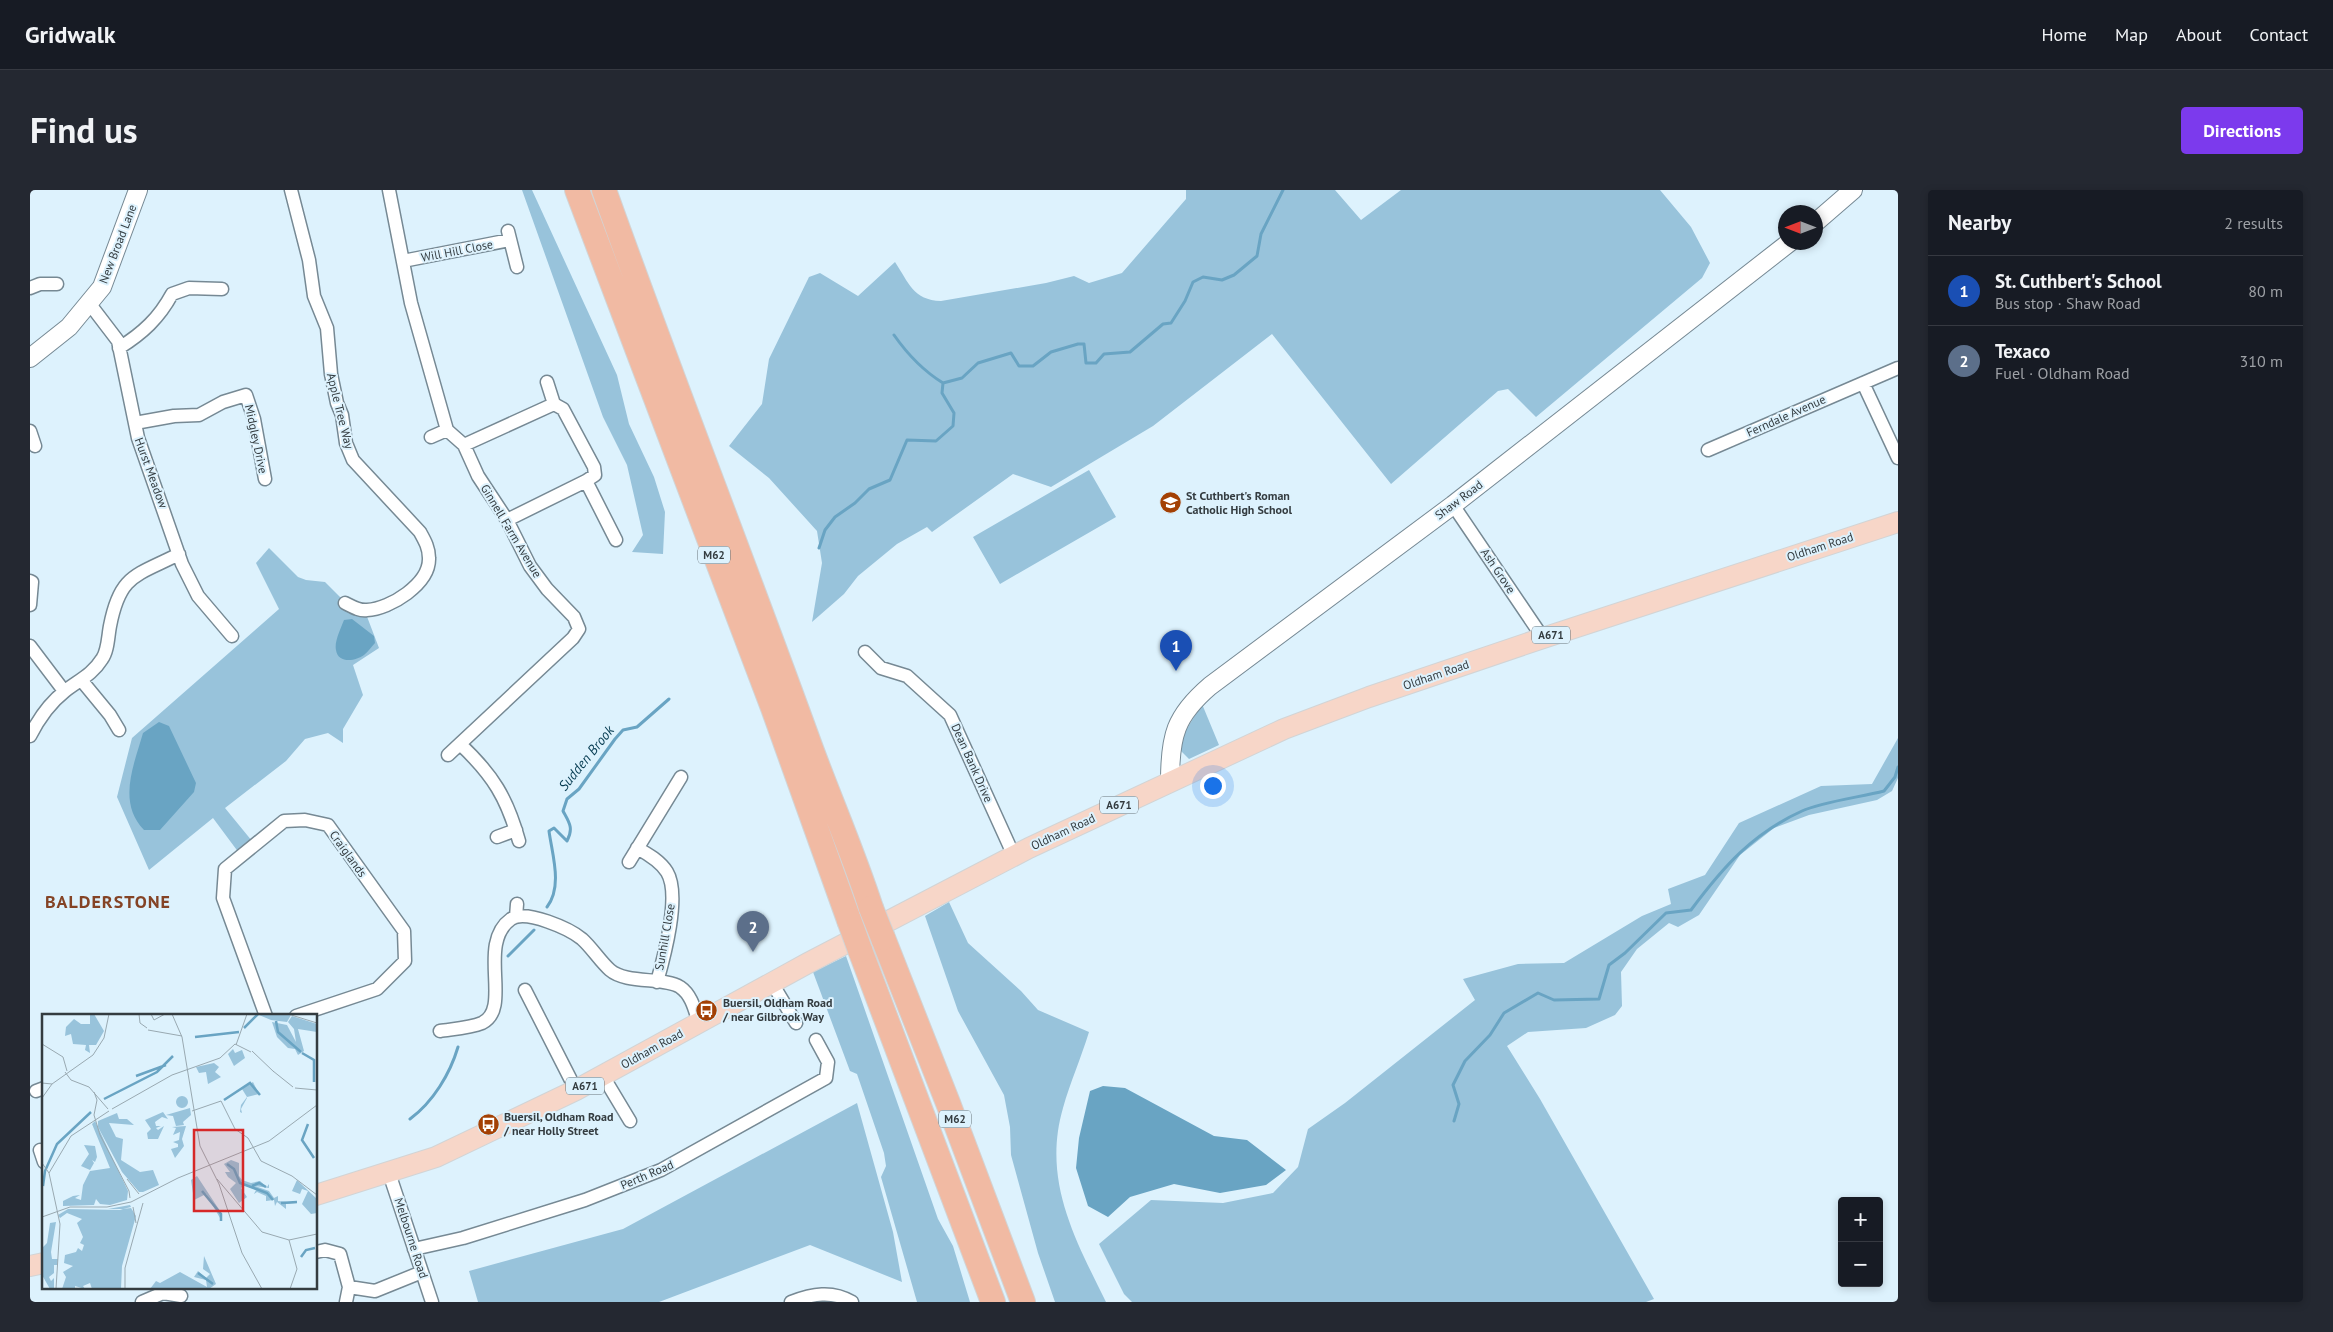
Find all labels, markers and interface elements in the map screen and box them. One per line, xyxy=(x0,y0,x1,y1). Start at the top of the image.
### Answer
text: Gridwalk xyxy=(25,19,115,50)
text: Home xyxy=(2041,23,2087,46)
text: Map xyxy=(2115,23,2148,46)
text: About xyxy=(2176,23,2222,46)
text: Contact xyxy=(2250,23,2308,46)
text: Find us xyxy=(30,107,138,153)
button: Directions xyxy=(2181,107,2303,154)
street label: New Broad Lane xyxy=(96,202,139,285)
north arrow xyxy=(1778,205,1823,250)
text: Nearby xyxy=(1948,209,2011,236)
text: 2 results xyxy=(2224,213,2283,233)
street label: Will Hill Close xyxy=(420,236,494,265)
text: St. Cuthbert's School xyxy=(1995,269,2162,293)
text: 1 xyxy=(1959,281,1969,301)
text: 80 m xyxy=(2248,281,2283,301)
text: Bus stop · Shaw Road xyxy=(1995,293,2141,313)
text: Texaco xyxy=(1995,339,2050,363)
text: 2 xyxy=(1959,351,1969,371)
text: 310 m xyxy=(2240,351,2283,371)
text: Fuel · Oldham Road xyxy=(1995,363,2130,383)
street label: Apple Tree Way xyxy=(324,371,357,451)
street label: Ferndale Avenue xyxy=(1744,391,1828,440)
street label: Midgley Drive xyxy=(242,403,271,475)
street label: Hurst Meadow xyxy=(132,435,171,510)
street label: Shaw Road xyxy=(1432,477,1486,522)
street label: Ginnell Farm Avenue xyxy=(478,481,545,580)
place label: St Cuthbert's Roman Catholic High School xyxy=(1186,488,1292,517)
school or university icon: St Cuthbert's Roman Catholic High School xyxy=(1158,491,1182,515)
street label: Oldham Road xyxy=(1785,529,1855,564)
street label: Ash Grove xyxy=(1478,545,1519,596)
road number: M62 xyxy=(698,546,730,564)
road number: A671 xyxy=(1532,626,1570,644)
pin: 1 xyxy=(1160,630,1192,671)
street label: Oldham Road xyxy=(1401,656,1471,693)
water label: Sudden Brook xyxy=(554,721,618,794)
street label: Dean Bank Drive xyxy=(948,721,997,805)
your location xyxy=(1200,773,1226,799)
road number: A671 xyxy=(1100,796,1138,814)
street label: Oldham Road xyxy=(1028,810,1097,853)
street label: Craiglands xyxy=(327,828,370,880)
district label: BALDERSTONE xyxy=(45,890,171,913)
street label: Sunhill Close xyxy=(651,902,678,971)
pin: 2 xyxy=(737,911,769,952)
place label: Buersil, Oldham Road / near Gilbrook Way xyxy=(722,995,833,1024)
bus stop icon: Buersil, Oldham Road / near Gilbrook Way xyxy=(695,998,719,1022)
inset map xyxy=(42,1014,318,1290)
street label: Oldham Road xyxy=(618,1025,686,1072)
road number: A671 xyxy=(566,1078,604,1094)
place label: Buersil, Oldham Road / near Holly Street xyxy=(503,1109,614,1138)
road number: M62 xyxy=(939,1111,971,1128)
bus stop icon: Buersil, Oldham Road / near Holly Street xyxy=(476,1112,500,1136)
street label: Perth Road xyxy=(618,1157,676,1192)
street label: Melbourne Road xyxy=(391,1196,432,1280)
map controls xyxy=(1838,1197,1883,1287)
button: + xyxy=(1838,1197,1883,1242)
button: − xyxy=(1838,1242,1883,1287)

